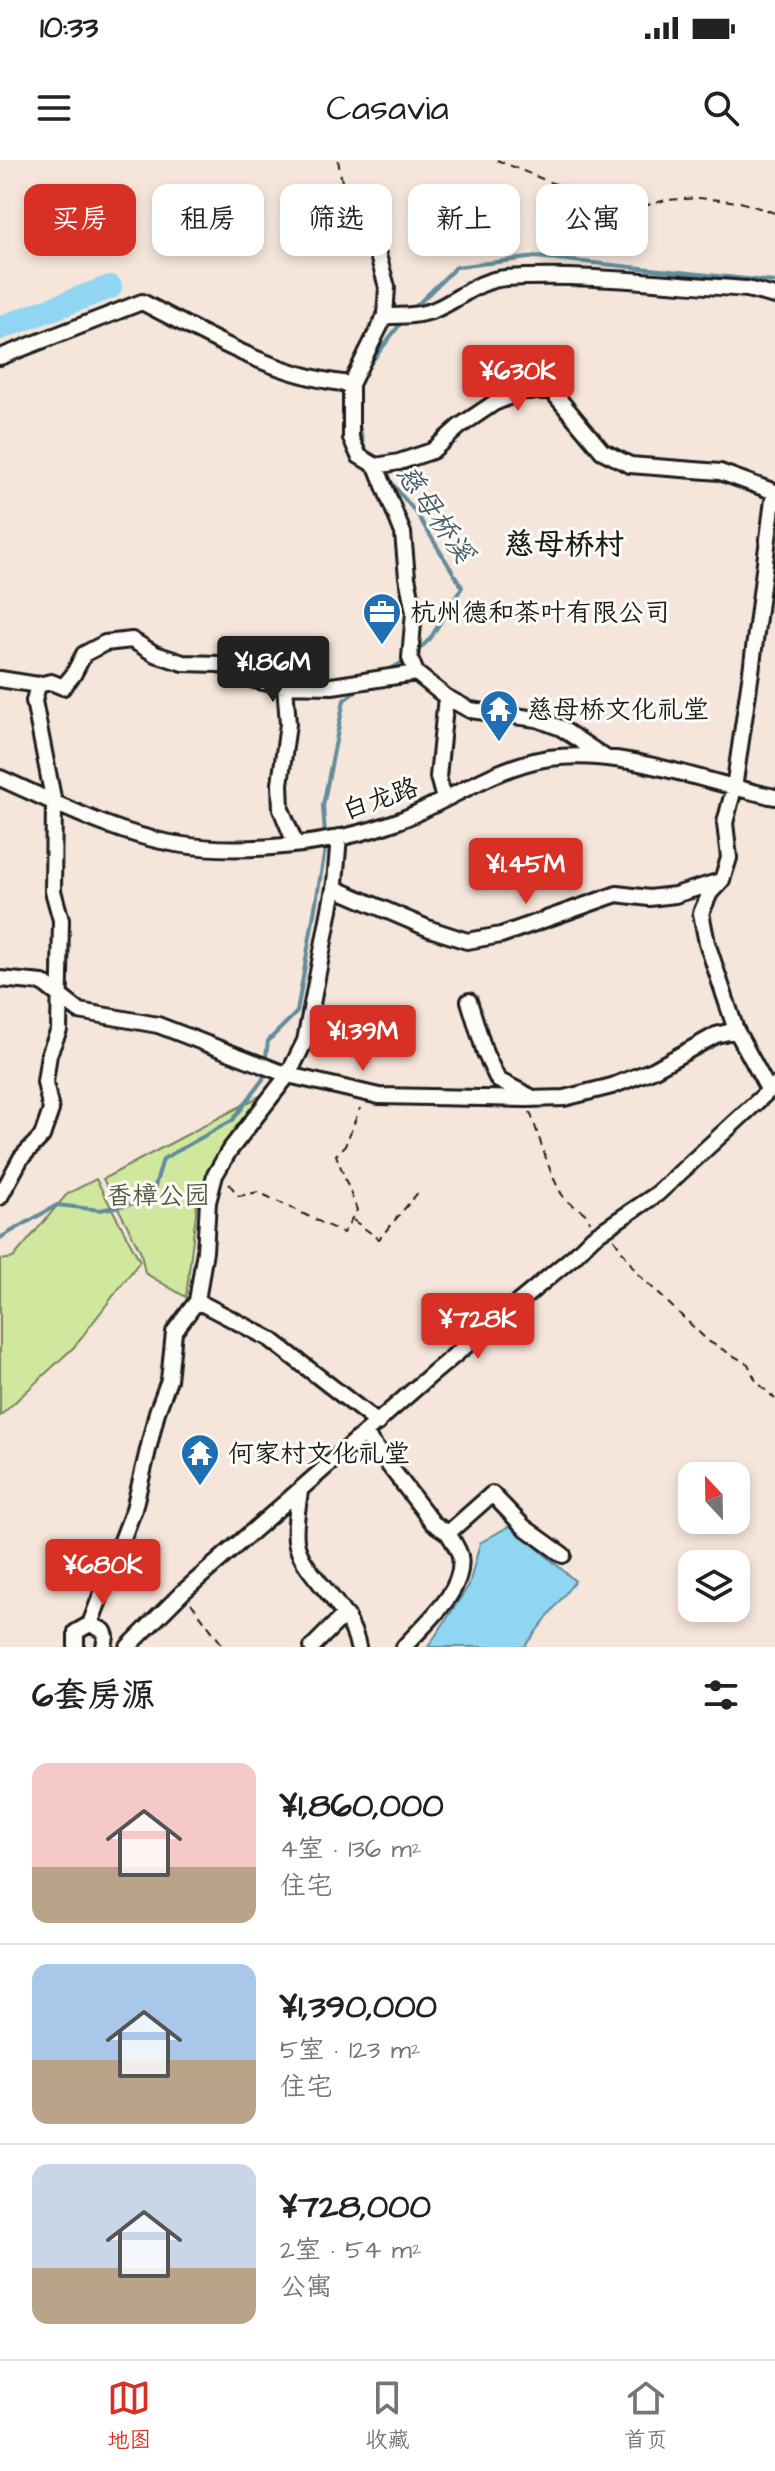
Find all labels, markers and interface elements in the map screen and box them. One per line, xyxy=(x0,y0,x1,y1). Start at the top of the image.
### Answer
text: 10:33 xyxy=(40,7,98,49)
text: Casavia xyxy=(326,83,449,134)
icon: menu xyxy=(32,86,76,130)
icon: search xyxy=(699,86,743,130)
chip: 买房 xyxy=(24,184,136,256)
chip: 租房 xyxy=(152,184,264,256)
chip: 筛选 xyxy=(280,184,392,256)
chip: 新上 xyxy=(408,184,520,256)
chip: 公寓 xyxy=(536,184,648,256)
pin: ¥630K xyxy=(462,345,574,413)
text: ¥630K xyxy=(480,353,556,389)
water label: 慈母桥溪 xyxy=(387,457,484,573)
district label: 慈母桥村 xyxy=(504,524,624,566)
office icon: 杭州德和茶叶有限公司 xyxy=(361,591,403,646)
place label: 杭州德和茶叶有限公司 xyxy=(410,595,670,631)
pin: ¥1.86M xyxy=(208,636,338,704)
text: ¥1.86M xyxy=(235,644,311,680)
temple icon: 慈母桥文化礼堂 xyxy=(478,688,520,743)
place label: 慈母桥文化礼堂 xyxy=(527,692,709,728)
street label: 白龙路 xyxy=(338,769,423,829)
pin: ¥1.45M xyxy=(461,838,591,906)
text: ¥1.45M xyxy=(487,846,565,882)
pin: ¥1.39M xyxy=(298,1005,428,1073)
text: ¥1.39M xyxy=(328,1013,398,1049)
park label: 香樟公园 xyxy=(106,1178,210,1214)
pin: ¥728K xyxy=(422,1293,534,1361)
text: ¥728K xyxy=(439,1301,517,1337)
temple icon: 何家村文化礼堂 xyxy=(179,1432,221,1487)
place label: 何家村文化礼堂 xyxy=(228,1436,410,1472)
north arrow xyxy=(678,1462,750,1534)
map controls xyxy=(678,1462,750,1622)
pin: ¥680K xyxy=(47,1539,159,1607)
text: ¥680K xyxy=(63,1547,143,1583)
button: layers xyxy=(678,1550,750,1622)
text: 6套房源 xyxy=(32,1672,155,1720)
icon: filters xyxy=(699,1673,743,1717)
text: ¥1,860,000 xyxy=(280,1782,444,1830)
icon: home xyxy=(96,1795,192,1891)
text: 4室 · 136 m² xyxy=(280,1831,421,1867)
text: 住宅 xyxy=(280,1868,332,1904)
text: ¥1,390,000 xyxy=(280,1983,437,2031)
icon: home xyxy=(96,1996,192,2092)
text: 5室 · 123 m² xyxy=(280,2032,421,2068)
text: 住宅 xyxy=(280,2069,332,2105)
text: ¥728,000 xyxy=(280,2183,431,2231)
icon: home xyxy=(96,2196,192,2292)
text: 2室 · 54 m² xyxy=(280,2232,422,2268)
text: 公寓 xyxy=(280,2269,332,2305)
tab: 地图 xyxy=(107,2376,151,2456)
tab: 收藏 xyxy=(365,2376,410,2456)
tab: 首页 xyxy=(624,2376,668,2456)

